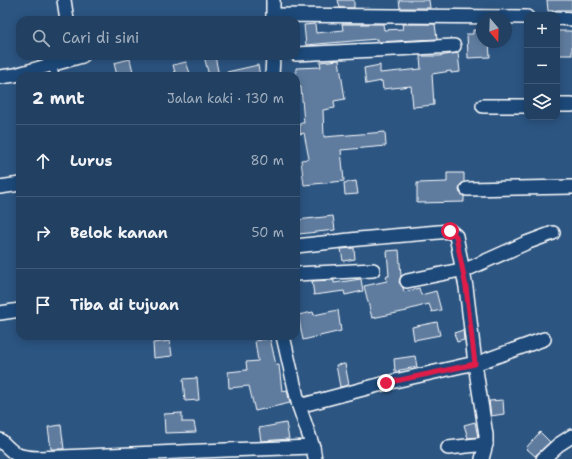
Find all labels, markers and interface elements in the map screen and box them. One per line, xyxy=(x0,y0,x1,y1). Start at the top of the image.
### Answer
north arrow xyxy=(476,12,512,48)
map controls xyxy=(524,12,560,120)
button: + xyxy=(524,12,560,48)
search box xyxy=(16,16,300,60)
icon: search xyxy=(30,27,52,49)
text: Cari di sini xyxy=(62,28,139,48)
button: − xyxy=(524,48,560,84)
button: layers xyxy=(524,84,560,120)
text: 2 mnt xyxy=(32,87,85,109)
text: Jalan kaki · 130 m xyxy=(167,90,284,107)
icon: ahead xyxy=(32,150,54,172)
text: Lurus xyxy=(70,151,112,171)
text: 80 m xyxy=(250,152,284,169)
icon: right xyxy=(32,222,54,244)
route start xyxy=(441,222,459,240)
text: Belok kanan xyxy=(70,223,168,243)
text: 50 m xyxy=(251,224,284,241)
icon: arrive xyxy=(32,294,54,316)
text: Tiba di tujuan xyxy=(70,295,179,315)
route end xyxy=(377,374,395,392)

